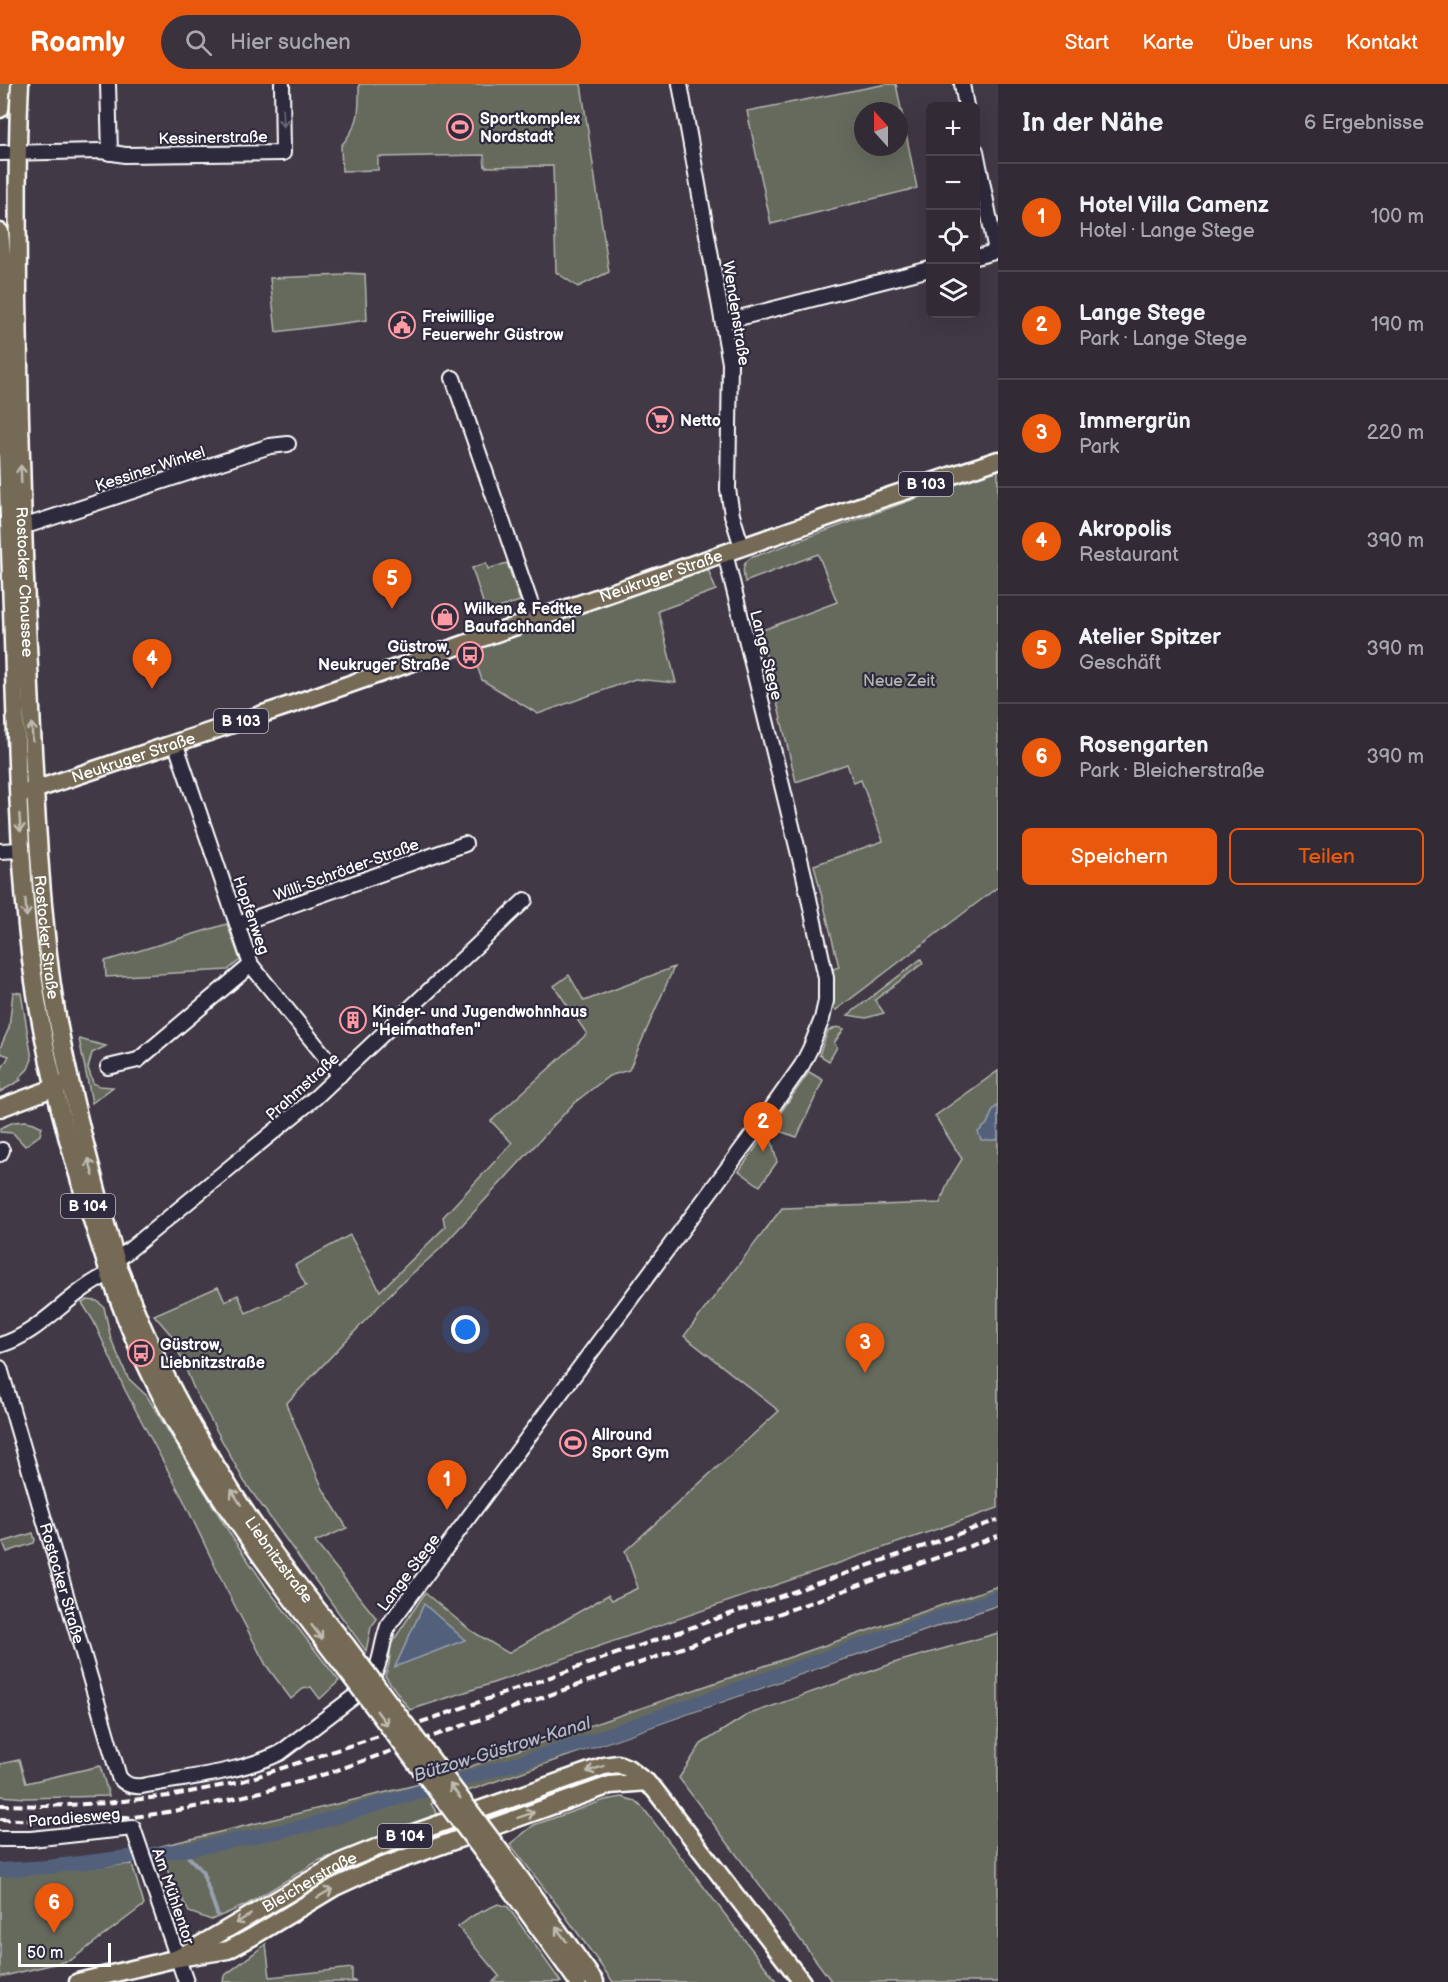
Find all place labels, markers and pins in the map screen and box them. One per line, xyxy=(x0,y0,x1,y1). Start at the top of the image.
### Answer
place label: Sportkomplex Nordstadt xyxy=(480,110,580,147)
sports icon: Sportkomplex Nordstadt xyxy=(445,112,475,142)
place label: Freiwillige Feuerwehr Güstrow xyxy=(422,308,564,345)
public building icon: Freiwillige Feuerwehr Güstrow xyxy=(387,310,417,340)
supermarket icon: Netto xyxy=(645,405,675,435)
place label: Netto xyxy=(680,412,721,431)
pin: 5 xyxy=(372,560,412,609)
place label: Wilken & Fedtke Baufachhandel xyxy=(464,600,582,637)
shop icon: Wilken & Fedtke Baufachhandel xyxy=(430,602,460,632)
place label: Güstrow, Neukruger Straße xyxy=(318,638,450,675)
pin: 4 xyxy=(132,640,172,689)
bus stop icon: Güstrow, Neukruger Straße xyxy=(455,640,485,670)
place label: Kinder- und Jugendwohnhaus "Heimathafen" xyxy=(372,1003,587,1040)
building icon: Kinder- und Jugendwohnhaus "Heimathafen" xyxy=(338,1005,368,1035)
pin: 2 xyxy=(744,1102,783,1152)
pin: 3 xyxy=(846,1324,884,1373)
place label: Güstrow, Liebnitzstraße xyxy=(160,1336,265,1373)
bus stop icon: Güstrow, Liebnitzstraße xyxy=(126,1338,156,1368)
place label: Allround Sport Gym xyxy=(591,1426,669,1463)
sports icon: Allround Sport Gym xyxy=(558,1428,588,1458)
pin: 1 xyxy=(428,1460,466,1510)
pin: 6 xyxy=(34,1884,74,1933)

